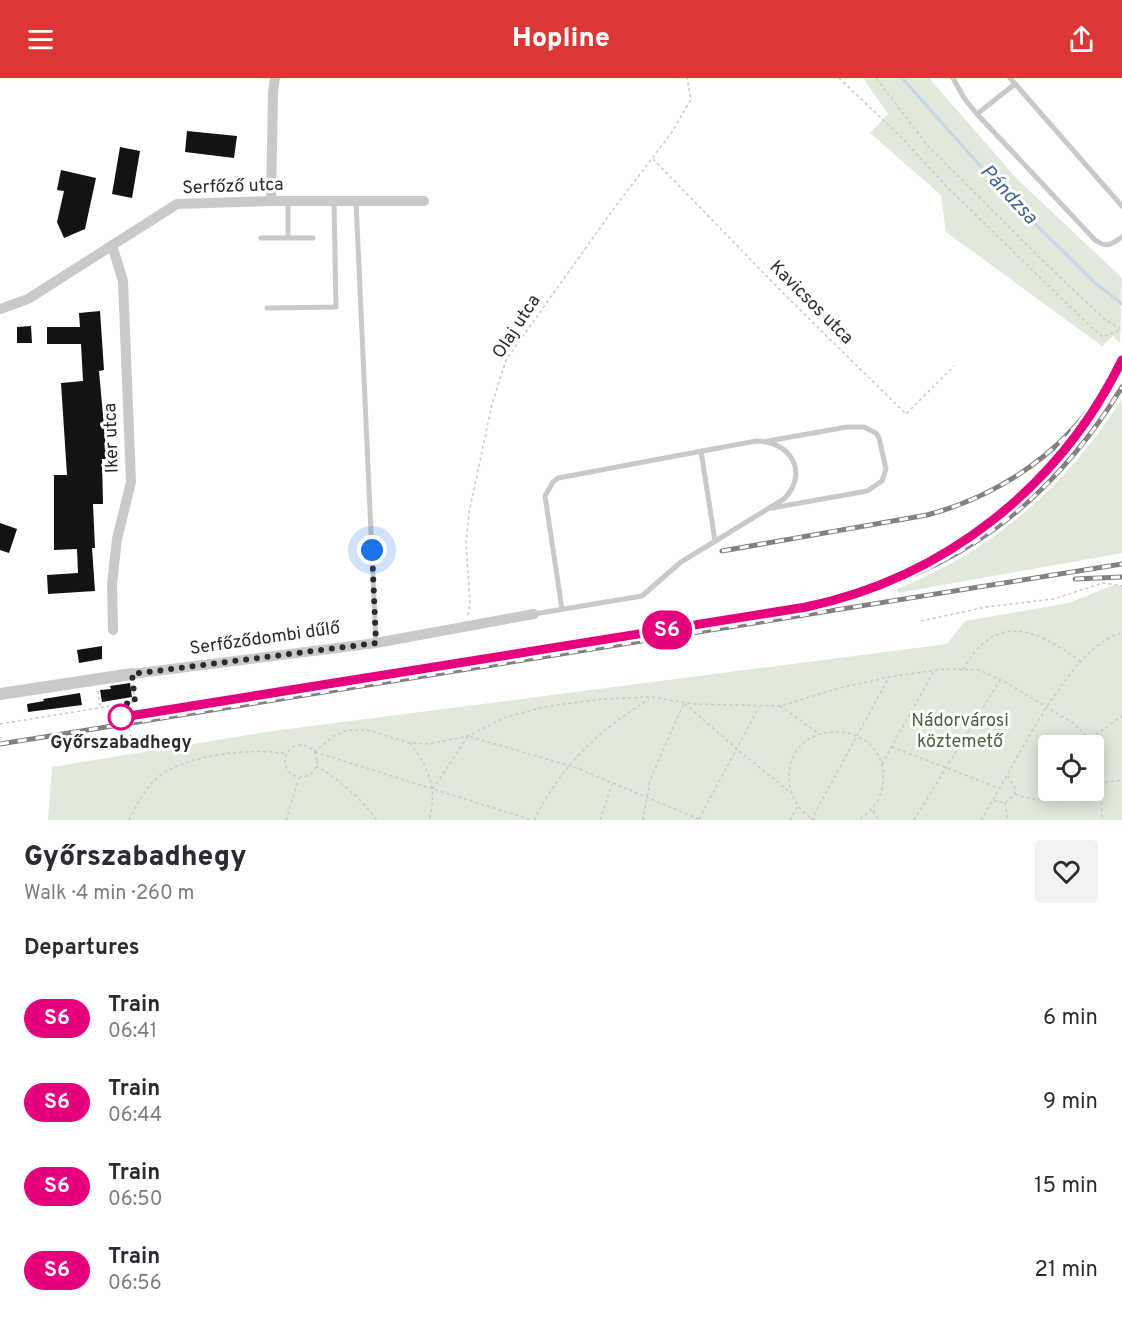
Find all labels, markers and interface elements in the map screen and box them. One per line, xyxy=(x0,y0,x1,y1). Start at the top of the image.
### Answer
text: Hopline xyxy=(512,22,610,56)
icon: menu xyxy=(24,23,57,56)
icon: share xyxy=(1065,23,1098,56)
water label: Pándzsa xyxy=(974,159,1043,231)
street label: Serfőző utca xyxy=(182,174,284,200)
street label: Kavicsos utca xyxy=(764,256,858,350)
street label: Olaj utca xyxy=(488,291,546,363)
street label: Iker utca xyxy=(99,402,125,474)
your location xyxy=(357,535,387,565)
line badge: S6 xyxy=(640,610,694,650)
street label: Serfőződombi dűlő xyxy=(188,617,343,661)
text: S6 xyxy=(654,617,680,644)
marker: Győrszabadhegy xyxy=(108,704,134,730)
park label: Nádorvárosi köztemető xyxy=(911,710,1009,754)
place label: Győrszabadhegy xyxy=(50,732,192,755)
map controls xyxy=(1038,735,1104,801)
button: locate xyxy=(1038,735,1104,801)
text: Győrszabadhegy xyxy=(24,840,246,876)
button: heart xyxy=(1035,840,1098,903)
text: Walk · 4 min · 260 m xyxy=(24,881,195,907)
text: Departures xyxy=(24,935,140,962)
text: Train xyxy=(108,992,160,1019)
text: S6 xyxy=(44,1005,70,1032)
text: 6 min xyxy=(1043,1005,1098,1032)
text: 06:41 xyxy=(108,1019,157,1045)
text: Train xyxy=(108,1076,160,1103)
text: S6 xyxy=(44,1089,70,1116)
text: 9 min xyxy=(1043,1089,1098,1116)
text: 06:44 xyxy=(108,1103,162,1129)
text: Train xyxy=(108,1160,160,1187)
text: S6 xyxy=(44,1173,70,1200)
text: 15 min xyxy=(1034,1173,1098,1200)
text: 06:50 xyxy=(108,1187,163,1213)
text: Train xyxy=(108,1244,160,1271)
text: S6 xyxy=(44,1257,70,1284)
text: 21 min xyxy=(1035,1257,1098,1284)
text: 06:56 xyxy=(108,1271,162,1297)

